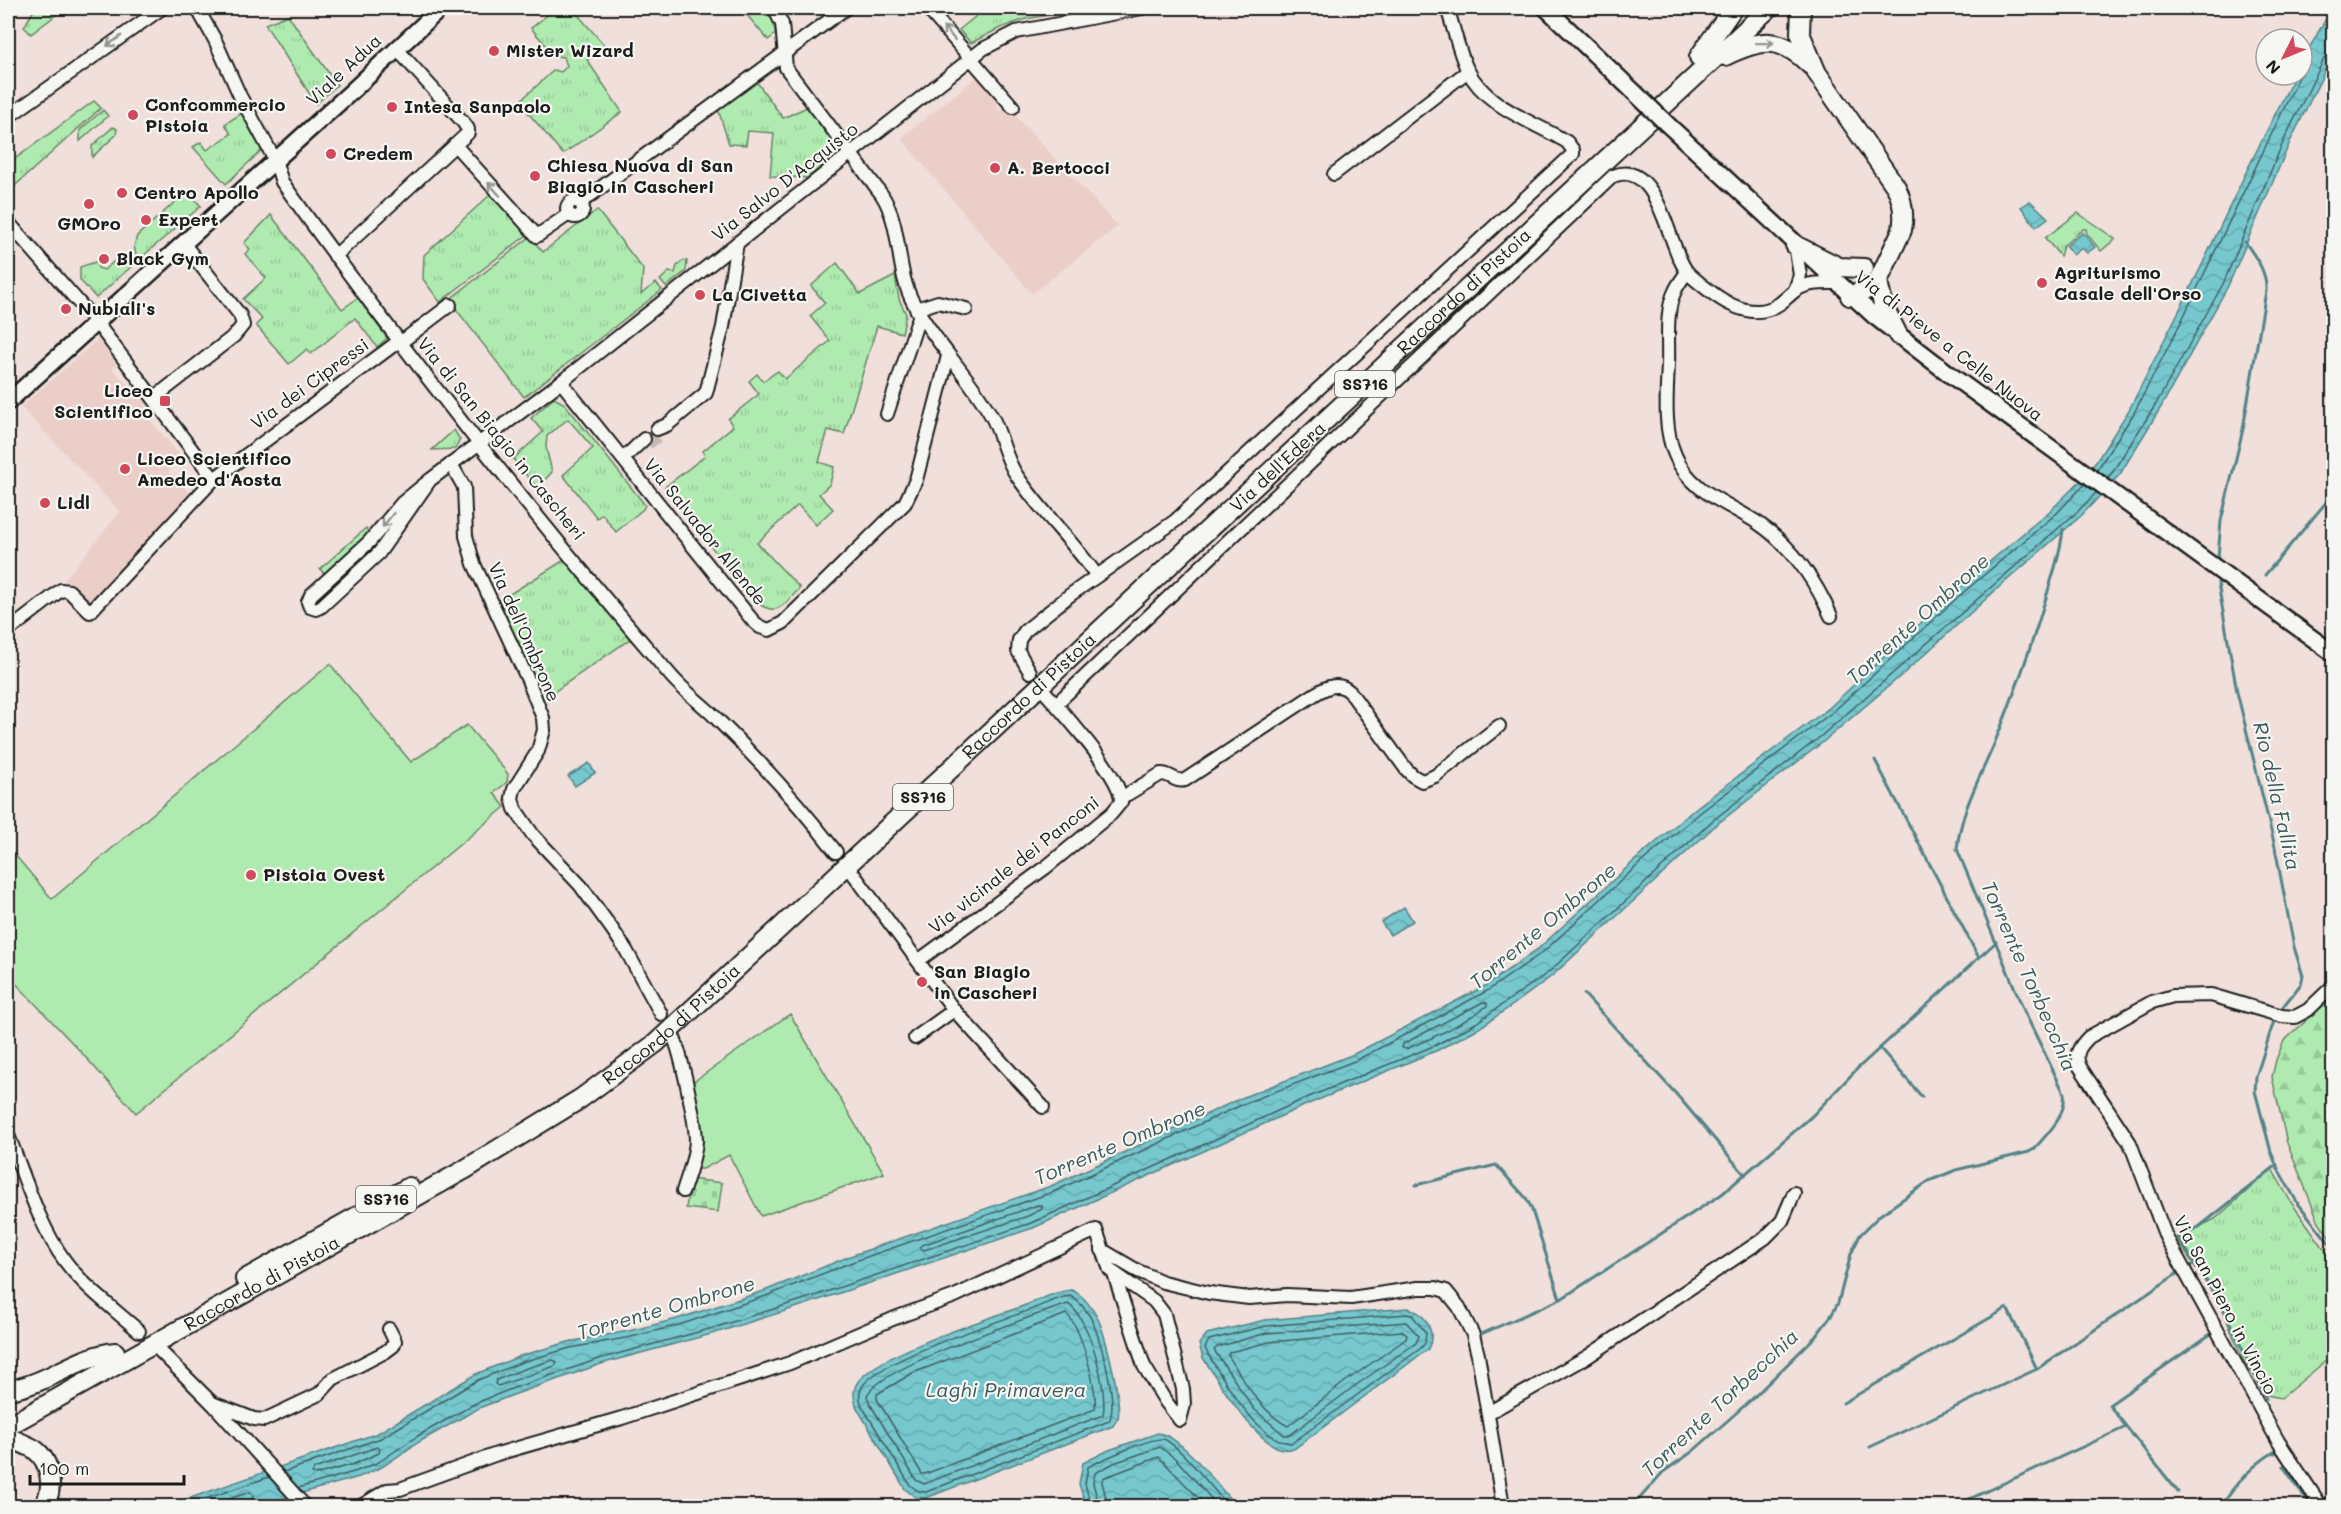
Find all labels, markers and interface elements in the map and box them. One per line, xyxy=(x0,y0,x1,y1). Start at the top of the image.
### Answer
one-way arrow xyxy=(942,26,956,41)
north arrow xyxy=(2254,27,2314,87)
street label: Viale Adua xyxy=(301,28,386,110)
one-way arrow xyxy=(106,35,122,47)
place label: Mister Wizard xyxy=(506,38,634,62)
one-way arrow xyxy=(1755,38,1775,49)
marker: Mister Wizard xyxy=(487,44,501,58)
text: N xyxy=(2261,56,2284,79)
place label: Confcommercio Pistoia xyxy=(145,92,286,137)
place label: Intesa Sanpaolo xyxy=(404,94,551,118)
marker: Intesa Sanpaolo xyxy=(385,100,399,114)
marker: Confcommercio Pistoia xyxy=(126,108,140,122)
street label: Via Salvo D'Acquisto xyxy=(706,116,863,246)
place label: Credem xyxy=(343,141,413,165)
marker: Credem xyxy=(324,147,338,161)
place label: Chiesa Nuova di San Biagio in Cascheri xyxy=(547,153,733,198)
place label: A. Bertocci xyxy=(1007,155,1110,179)
marker: A. Bertocci xyxy=(988,161,1002,175)
marker: Chiesa Nuova di San Biagio in Cascheri xyxy=(528,169,542,183)
place label: Centro Apollo xyxy=(134,180,259,204)
one-way arrow xyxy=(487,182,501,197)
marker: Centro Apollo xyxy=(115,186,129,200)
marker: GMOro xyxy=(82,197,96,211)
place label: Expert xyxy=(158,207,218,231)
place label: GMOro xyxy=(57,211,121,235)
marker: Expert xyxy=(139,213,153,227)
street label: Raccordo di Pistoia xyxy=(1391,222,1536,359)
place label: Black Gym xyxy=(116,246,209,270)
marker: Black Gym xyxy=(97,252,111,266)
place label: Agriturismo Casale dell'Orso xyxy=(2054,260,2201,305)
street label: Via di Pieve a Celle Nuova xyxy=(1851,264,2049,426)
marker: Agriturismo Casale dell'Orso xyxy=(2035,276,2049,290)
place label: La Civetta xyxy=(712,282,807,306)
marker: La Civetta xyxy=(693,288,707,302)
place label: Nubiali's xyxy=(78,296,155,320)
marker: Nubiali's xyxy=(59,302,73,316)
street label: Via dei Cipressi xyxy=(246,332,373,434)
street label: Via di San Biagio in Cascheri xyxy=(412,332,591,545)
road number: SS716 xyxy=(1335,371,1395,397)
place label: Liceo Scientifico xyxy=(54,378,153,423)
marker: Liceo Scientifico xyxy=(158,394,172,408)
street label: Via dell'Edera xyxy=(1224,416,1330,517)
place label: Liceo Scientifico Amedeo d'Aosta xyxy=(137,446,291,491)
street label: Via Salvador Allende xyxy=(639,453,773,610)
marker: Liceo Scientifico Amedeo d'Aosta xyxy=(118,462,132,476)
place label: Lidl xyxy=(57,490,90,514)
marker: Lidl xyxy=(38,496,52,510)
one-way arrow xyxy=(381,512,394,528)
water label: Torrente Ombrone xyxy=(1840,547,1994,689)
street label: Via dell'Ombrone xyxy=(483,558,566,705)
street label: Raccordo di Pistoia xyxy=(956,627,1101,764)
water label: Rio della Fallita xyxy=(2248,719,2308,873)
road number: SS716 xyxy=(893,784,953,810)
street label: Via vicinale dei Panconi xyxy=(923,790,1104,938)
water label: Torrente Ombrone xyxy=(1464,856,1621,994)
place label: Pistoia Ovest xyxy=(263,862,385,886)
marker: Pistoia Ovest xyxy=(244,868,258,882)
water label: Torrente Torbecchia xyxy=(1976,876,2084,1075)
street label: Raccordo di Pistoia xyxy=(597,958,745,1090)
place label: San Biagio in Cascheri xyxy=(934,959,1038,1004)
marker: San Biagio in Cascheri xyxy=(915,975,929,989)
water label: Torrente Ombrone xyxy=(1030,1094,1209,1190)
road number: SS716 xyxy=(356,1186,416,1212)
street label: Via San Piero in Vincio xyxy=(2168,1211,2283,1398)
street label: Raccordo di Pistoia xyxy=(179,1229,343,1336)
water label: Torrente Ombrone xyxy=(574,1269,758,1345)
water label: Torrente Torbecchia xyxy=(1635,1323,1803,1482)
water label: Laghi Primavera xyxy=(926,1376,1086,1402)
scale bar xyxy=(30,1448,184,1486)
text: 100 m xyxy=(39,1456,89,1480)

